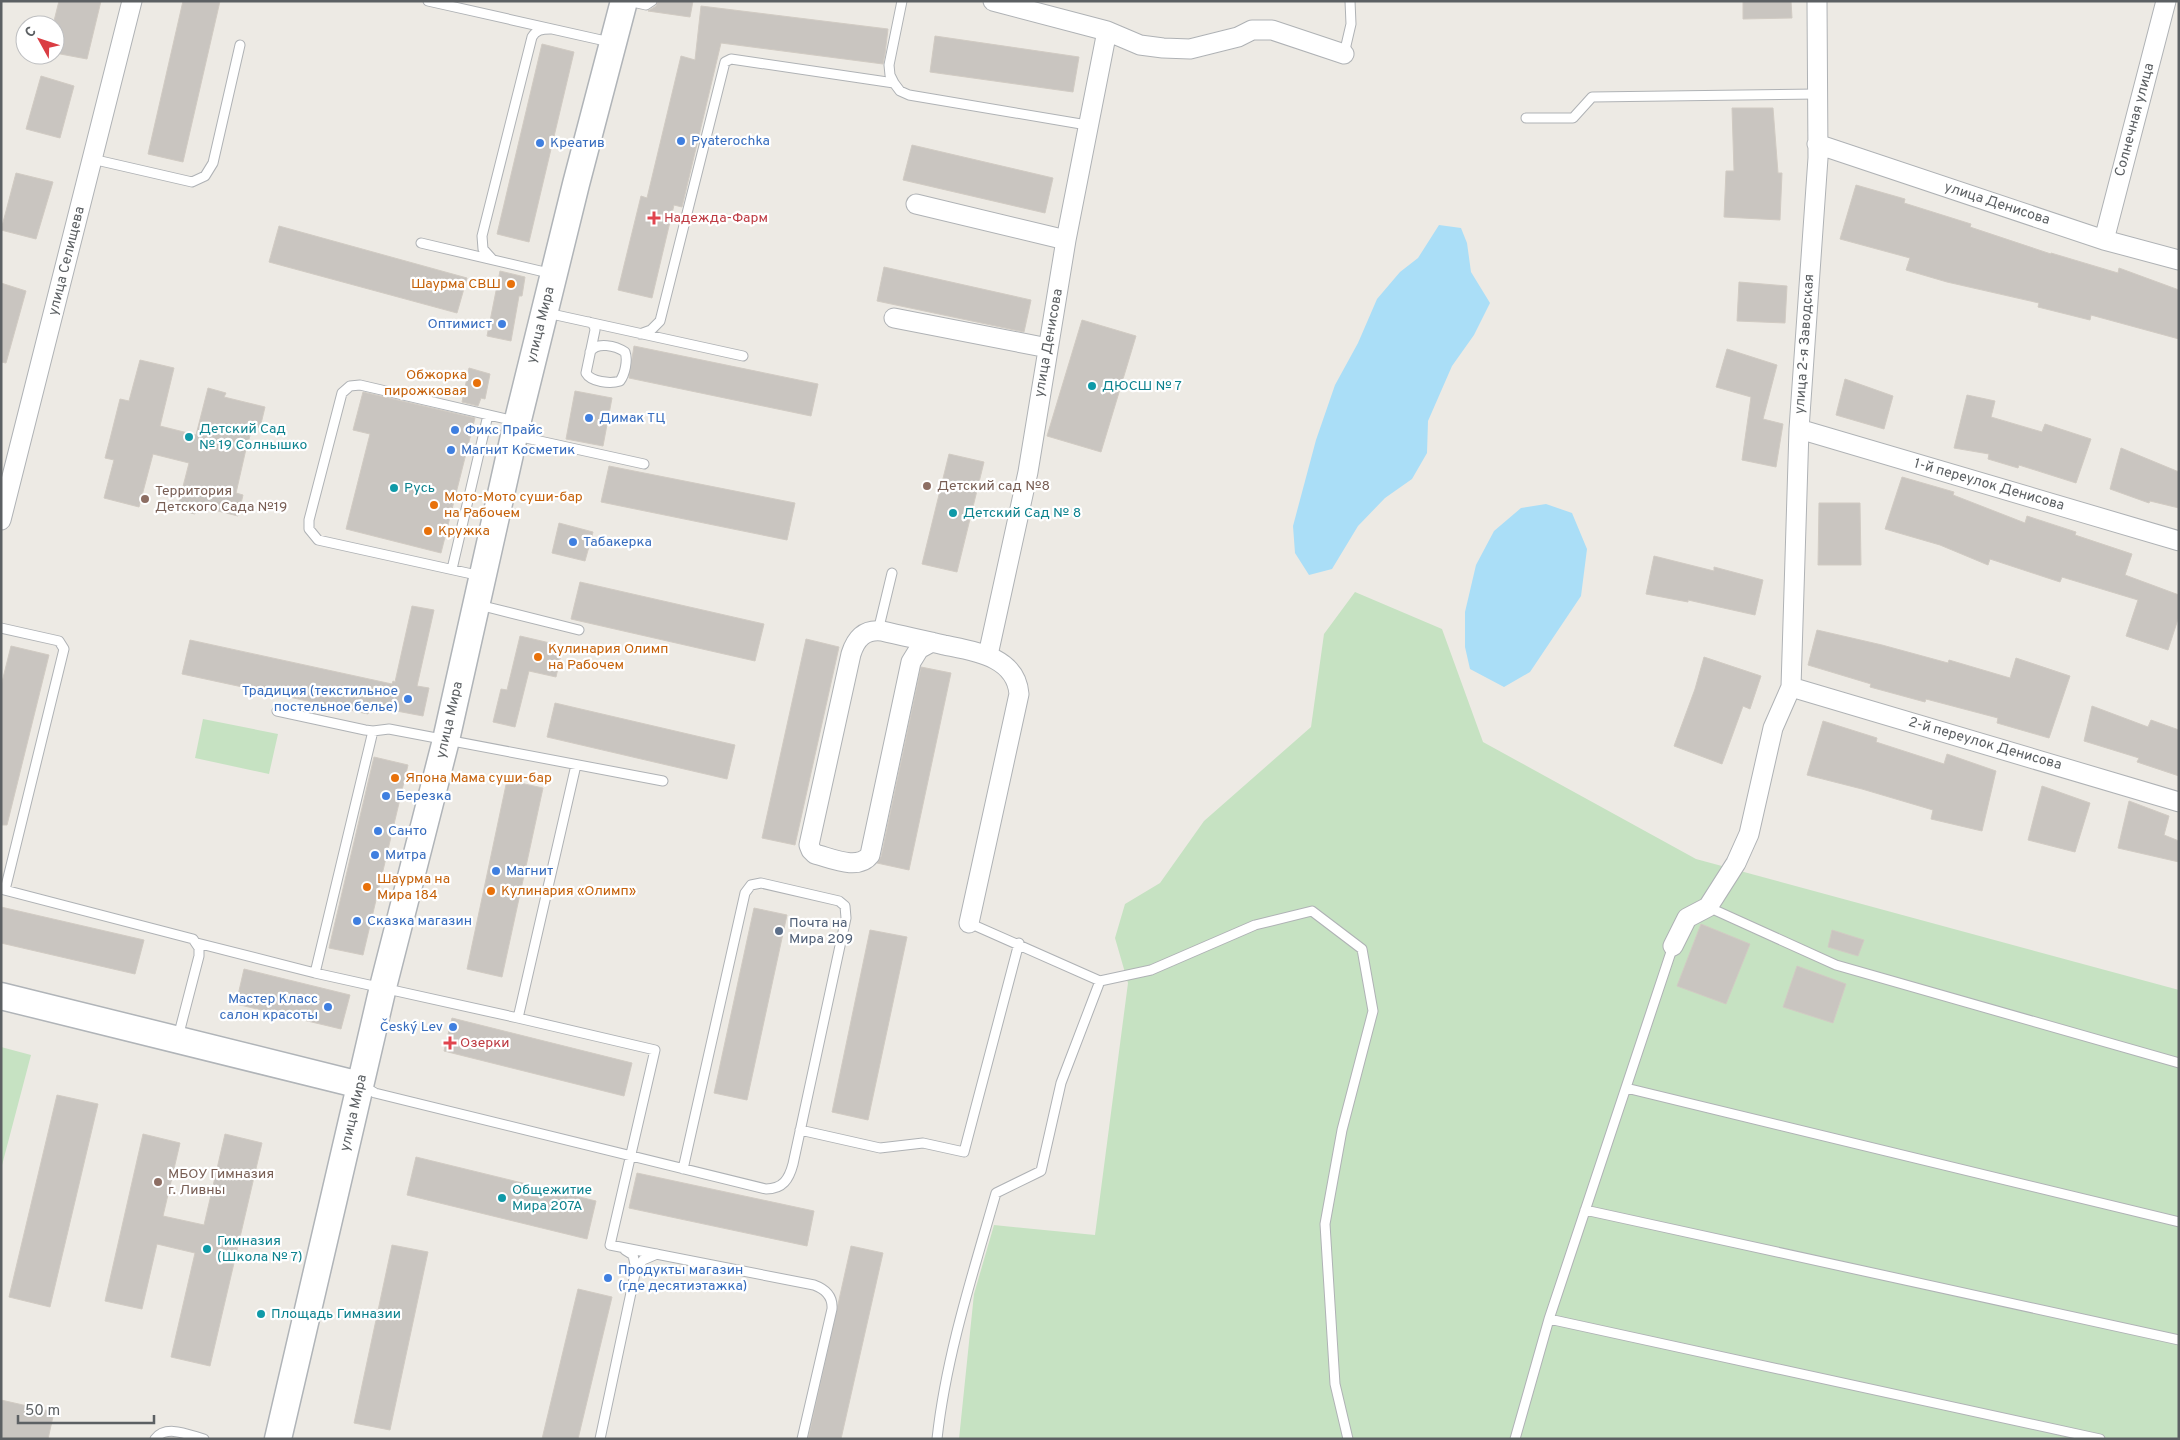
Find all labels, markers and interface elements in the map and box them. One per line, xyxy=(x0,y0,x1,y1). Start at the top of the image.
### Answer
north arrow xyxy=(15,15,65,65)
text: С xyxy=(22,24,41,42)
street label: Солнечная улица xyxy=(2112,61,2158,179)
place label: Pyaterochka xyxy=(691,133,770,150)
place label: Креатив xyxy=(550,135,605,152)
marker: Pyaterochka xyxy=(675,135,687,147)
marker: Креатив xyxy=(534,137,546,149)
street label: улица Денисова xyxy=(1942,179,2052,229)
street label: улица Селищева xyxy=(45,205,89,317)
place label: Надежда-Фарм xyxy=(664,210,768,227)
marker: Надежда-Фарм xyxy=(648,212,660,224)
street label: улица 2-я Заводская xyxy=(1792,273,1818,415)
place label: Шаурма СВШ xyxy=(411,276,501,293)
marker: Шаурма СВШ xyxy=(505,278,517,290)
street label: улица Мира xyxy=(523,285,559,365)
street label: улица Денисова xyxy=(1031,287,1067,399)
place label: Оптимист xyxy=(427,316,492,333)
marker: Оптимист xyxy=(496,318,508,330)
place label: Обжорка пирожковая xyxy=(384,367,467,400)
marker: Обжорка пирожковая xyxy=(471,377,483,389)
place label: ДЮСШ № 7 xyxy=(1102,378,1182,395)
marker: ДЮСШ № 7 xyxy=(1086,380,1098,392)
place label: Димак ТЦ xyxy=(599,410,665,427)
marker: Димак ТЦ xyxy=(583,412,595,424)
place label: Детский Сад № 19 Солнышко xyxy=(199,421,308,454)
place label: Фикс Прайс xyxy=(465,422,543,439)
marker: Фикс Прайс xyxy=(449,424,461,436)
marker: Детский Сад № 19 Солнышко xyxy=(183,431,195,443)
place label: Магнит Косметик xyxy=(461,442,575,459)
marker: Магнит Косметик xyxy=(445,444,457,456)
street label: 1-й переулок Денисова xyxy=(1912,455,2066,515)
place label: Детский сад №8 xyxy=(937,478,1050,495)
place label: Русь xyxy=(404,480,435,497)
marker: Детский сад №8 xyxy=(921,480,933,492)
marker: Русь xyxy=(388,482,400,494)
place label: Территория Детского Сада №19 xyxy=(155,483,287,516)
place label: Мото-Мото суши-бар на Рабочем xyxy=(444,489,583,522)
marker: Территория Детского Сада №19 xyxy=(139,493,151,505)
marker: Мото-Мото суши-бар на Рабочем xyxy=(428,499,440,511)
place label: Детский Сад № 8 xyxy=(963,505,1081,522)
marker: Детский Сад № 8 xyxy=(947,507,959,519)
place label: Кружка xyxy=(438,523,490,540)
marker: Кружка xyxy=(422,525,434,537)
place label: Табакерка xyxy=(583,534,652,551)
marker: Табакерка xyxy=(567,536,579,548)
place label: Кулинария Олимп на Рабочем xyxy=(548,641,668,674)
marker: Кулинария Олимп на Рабочем xyxy=(532,651,544,663)
street label: улица Мира xyxy=(433,680,467,760)
place label: Традиция (текстильное постельное белье) xyxy=(242,683,398,716)
marker: Традиция (текстильное постельное белье) xyxy=(402,693,414,705)
street label: 2-й переулок Денисова xyxy=(1906,714,2064,774)
place label: Япона Мама суши-бар xyxy=(405,770,552,787)
marker: Япона Мама суши-бар xyxy=(389,772,401,784)
place label: Березка xyxy=(396,788,451,805)
marker: Березка xyxy=(380,790,392,802)
place label: Санто xyxy=(388,823,427,840)
marker: Санто xyxy=(372,825,384,837)
place label: Митра xyxy=(385,847,426,864)
marker: Митра xyxy=(369,849,381,861)
place label: Магнит xyxy=(506,863,553,880)
marker: Магнит xyxy=(490,865,502,877)
place label: Шаурма на Мира 184 xyxy=(377,871,450,904)
marker: Шаурма на Мира 184 xyxy=(361,881,373,893)
place label: Кулинария «Олимп» xyxy=(501,883,636,900)
marker: Кулинария «Олимп» xyxy=(485,885,497,897)
place label: Сказка магазин xyxy=(367,913,472,930)
marker: Сказка магазин xyxy=(351,915,363,927)
place label: Почта на Мира 209 xyxy=(789,915,853,948)
marker: Почта на Мира 209 xyxy=(773,925,785,937)
place label: Мастер Класс салон красоты xyxy=(220,991,318,1024)
marker: Мастер Класс салон красоты xyxy=(322,1001,334,1013)
place label: Český Lev xyxy=(380,1018,443,1036)
marker: Český Lev xyxy=(447,1021,459,1033)
place label: Озерки xyxy=(460,1035,510,1052)
marker: Озерки xyxy=(444,1037,456,1049)
street label: улица Мира xyxy=(337,1073,371,1153)
place label: МБОУ Гимназия г. Ливны xyxy=(168,1166,274,1199)
marker: МБОУ Гимназия г. Ливны xyxy=(152,1176,164,1188)
place label: Общежитие Мира 207А xyxy=(512,1182,592,1215)
marker: Общежитие Мира 207А xyxy=(496,1192,508,1204)
place label: Гимназия (Школа № 7) xyxy=(217,1233,303,1266)
marker: Гимназия (Школа № 7) xyxy=(201,1243,213,1255)
place label: Продукты магазин (где десятиэтажка) xyxy=(618,1262,747,1295)
marker: Продукты магазин (где десятиэтажка) xyxy=(602,1272,614,1284)
place label: Площадь Гимназии xyxy=(271,1306,401,1323)
marker: Площадь Гимназии xyxy=(255,1308,267,1320)
scale bar xyxy=(18,1392,154,1424)
text: 50 m xyxy=(25,1402,60,1421)

